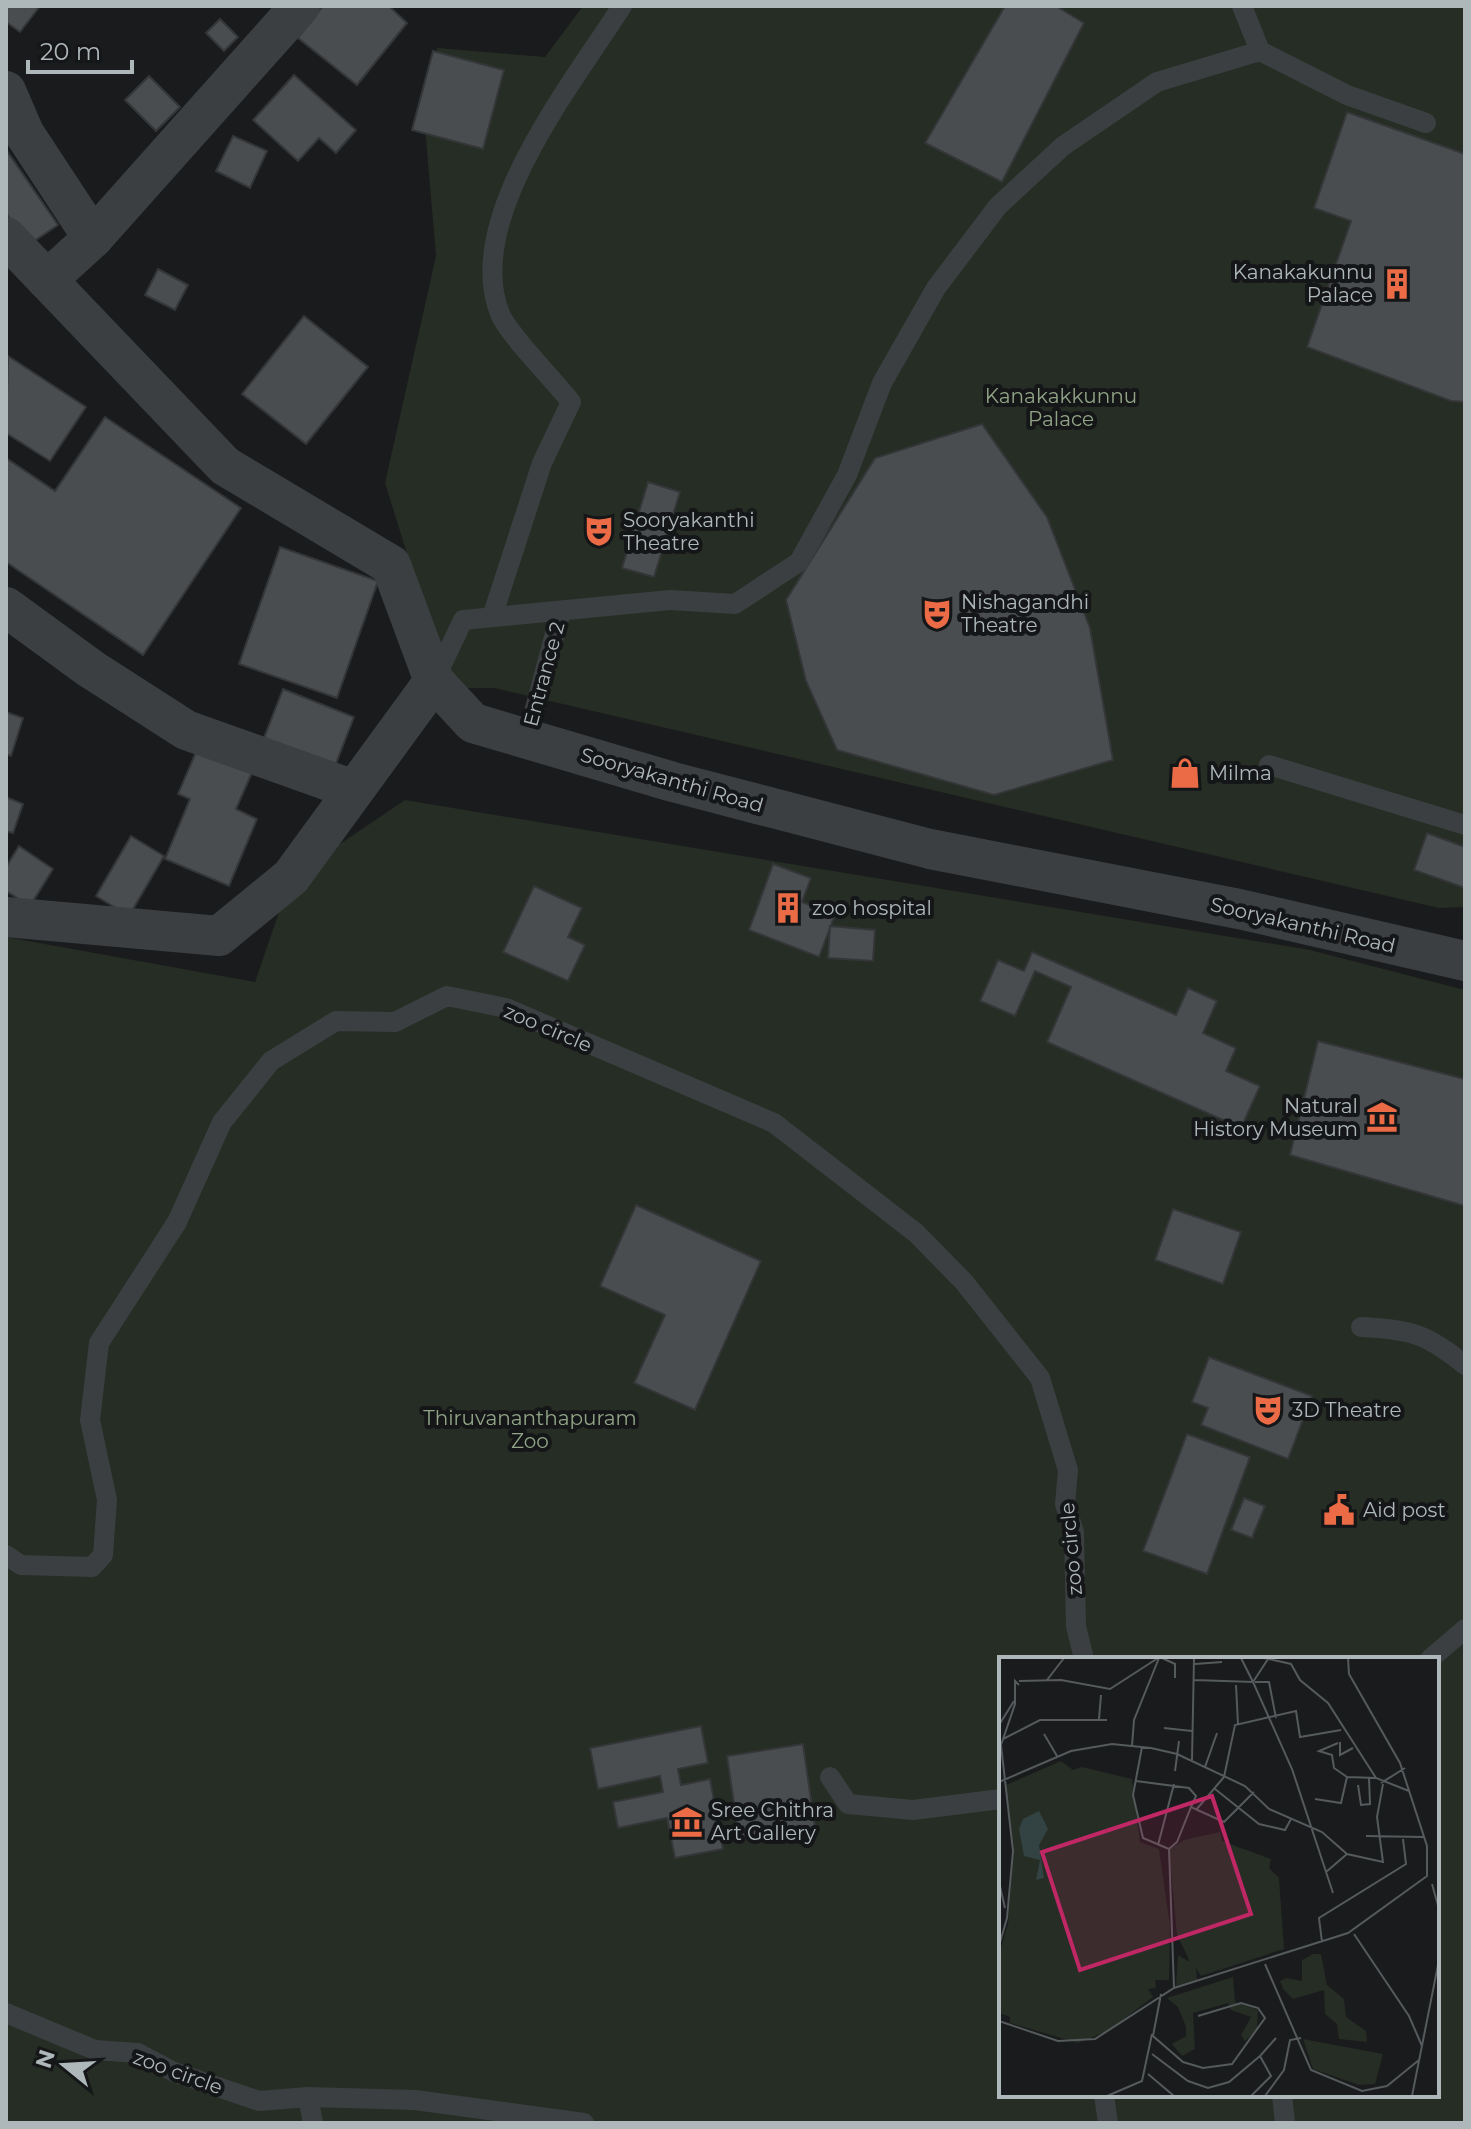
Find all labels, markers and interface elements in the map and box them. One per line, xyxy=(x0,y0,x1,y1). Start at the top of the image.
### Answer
scale bar xyxy=(28,24,132,74)
text: 20 m xyxy=(40,37,101,66)
place label: Kanakakunnu Palace xyxy=(1233,260,1373,307)
building icon: Kanakakunnu Palace xyxy=(1380,267,1414,301)
park label: Kanakakkunnu Palace xyxy=(985,384,1137,431)
place label: Sooryakanthi Theatre xyxy=(623,508,755,555)
theatre icon: Sooryakanthi Theatre xyxy=(582,514,616,548)
place label: Nishagandhi Theatre xyxy=(961,590,1089,637)
theatre icon: Nishagandhi Theatre xyxy=(920,597,954,631)
street label: Entrance 2 xyxy=(519,619,569,729)
street label: Sooryakanthi Road xyxy=(578,742,766,818)
shop icon: Milma xyxy=(1168,756,1202,790)
place label: Milma xyxy=(1209,761,1272,785)
building icon: zoo hospital xyxy=(771,891,805,925)
street label: Sooryakanthi Road xyxy=(1208,892,1398,958)
place label: zoo hospital xyxy=(812,896,932,920)
street label: zoo circle xyxy=(500,999,596,1057)
place label: Natural History Museum xyxy=(1193,1094,1358,1141)
museum icon: Natural History Museum xyxy=(1365,1100,1399,1134)
theatre icon: 3D Theatre xyxy=(1251,1393,1285,1427)
place label: 3D Theatre xyxy=(1292,1398,1402,1422)
park label: Thiruvananthapuram Zoo xyxy=(423,1406,637,1453)
public building icon: Aid post xyxy=(1322,1493,1356,1527)
place label: Aid post xyxy=(1363,1498,1446,1522)
street label: zoo circle xyxy=(1055,1502,1087,1596)
inset map xyxy=(999,1657,1439,2097)
place label: Sree Chithra Art Gallery xyxy=(711,1798,834,1845)
museum icon: Sree Chithra Art Gallery xyxy=(670,1805,704,1839)
north arrow xyxy=(24,2025,104,2105)
street label: zoo circle xyxy=(130,2045,226,2099)
text: N xyxy=(30,2046,61,2072)

